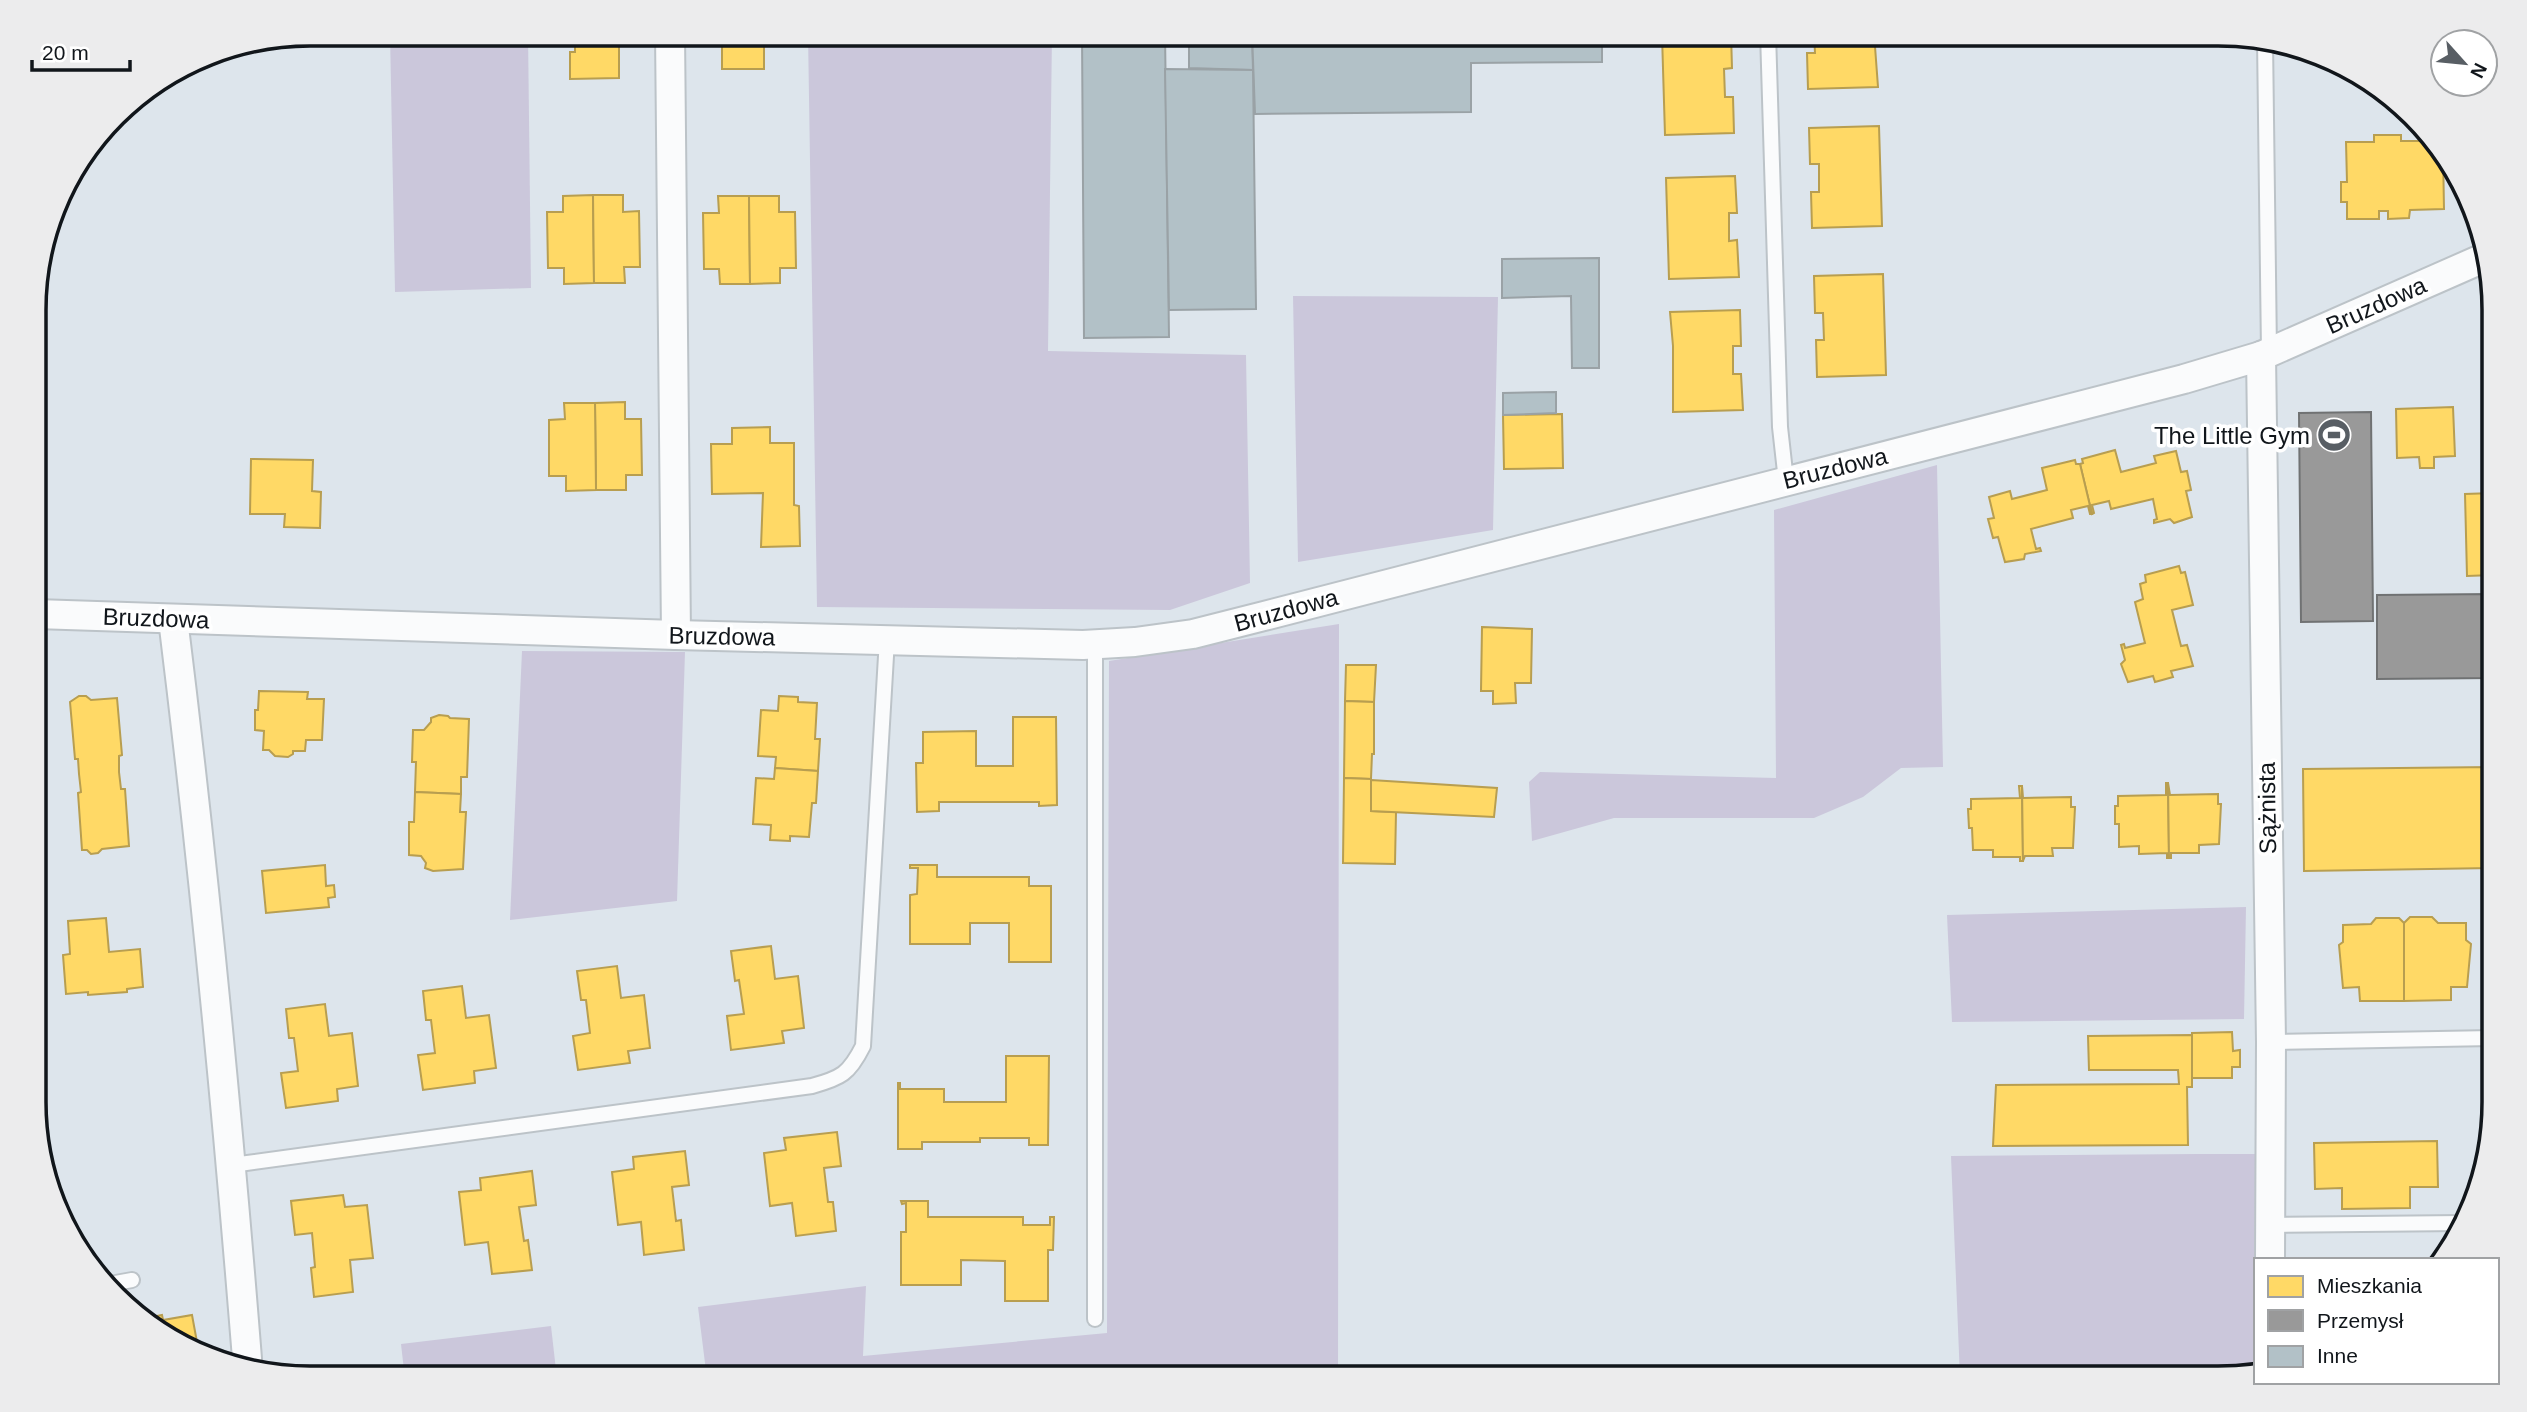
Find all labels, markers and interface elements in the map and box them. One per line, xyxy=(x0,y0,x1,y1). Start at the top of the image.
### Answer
scale bar xyxy=(32,28,130,72)
north arrow xyxy=(2429,28,2499,98)
text: 20 m xyxy=(42,41,89,64)
text: N xyxy=(2466,60,2491,81)
street label: Bruzdowa xyxy=(2322,271,2431,339)
sports icon: The Little Gym xyxy=(2315,416,2353,454)
place label: The Little Gym xyxy=(2154,422,2310,449)
street label: Bruzdowa xyxy=(1780,442,1891,494)
street label: Bruzdowa xyxy=(1231,583,1342,637)
street label: Bruzdowa xyxy=(102,603,210,633)
street label: Bruzdowa xyxy=(668,622,776,650)
street label: Sążnista xyxy=(2253,761,2281,854)
legend xyxy=(2254,1258,2499,1384)
text: Mieszkania xyxy=(2317,1274,2422,1297)
text: Przemysł xyxy=(2317,1309,2404,1332)
text: Inne xyxy=(2317,1344,2358,1367)

